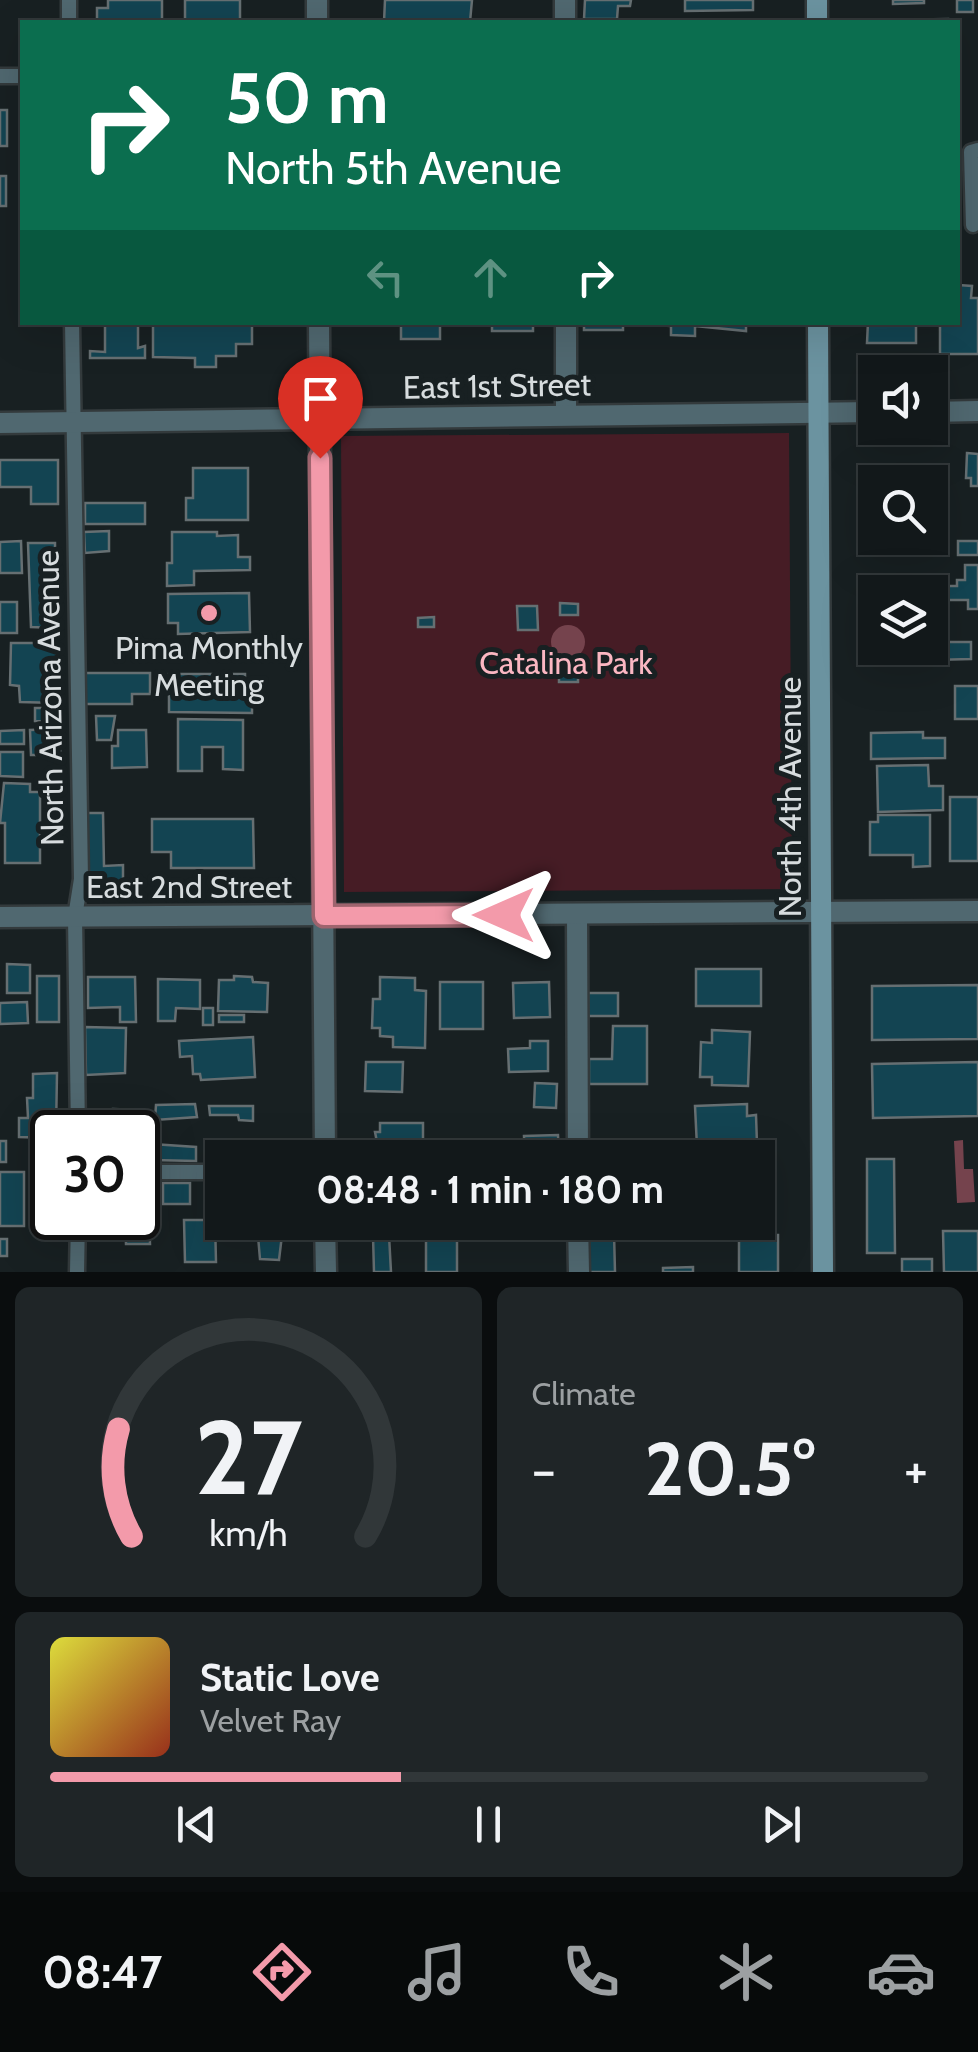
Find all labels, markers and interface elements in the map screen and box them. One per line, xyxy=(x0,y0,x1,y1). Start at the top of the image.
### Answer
text: 50 m xyxy=(225,55,389,141)
icon: right xyxy=(60,60,190,190)
text: North 5th Avenue xyxy=(225,141,561,195)
icon: left xyxy=(358,250,413,305)
icon: ahead xyxy=(463,250,518,305)
icon: right xyxy=(568,250,623,305)
map controls xyxy=(858,355,948,665)
button: sound xyxy=(858,355,948,445)
pin xyxy=(278,356,363,459)
street label: East 1st Street xyxy=(403,364,592,407)
icon: arrive xyxy=(293,371,348,426)
button: search xyxy=(858,465,948,555)
street label: North Arizona Avenue xyxy=(27,550,72,846)
button: layers xyxy=(858,575,948,665)
marker: Pima Monthly Meeting xyxy=(198,602,220,624)
place label: Pima Monthly Meeting xyxy=(115,628,303,704)
park label: Catalina Park xyxy=(479,643,653,682)
street label: North 4th Avenue xyxy=(770,677,809,917)
position arrow xyxy=(452,863,556,967)
street label: East 2nd Street xyxy=(86,867,292,906)
speed limit sign: 30 xyxy=(30,1110,160,1240)
text: 08:48 · 1 min · 180 m xyxy=(316,1166,664,1213)
text: Climate xyxy=(532,1374,636,1413)
text: 27 xyxy=(194,1394,302,1520)
text: 20.5° xyxy=(645,1423,815,1514)
text: − xyxy=(532,1436,556,1503)
text: + xyxy=(904,1436,928,1503)
text: km/h xyxy=(209,1512,287,1555)
text: Static Love xyxy=(200,1654,379,1701)
text: Velvet Ray xyxy=(200,1701,341,1740)
icon: previous xyxy=(169,1797,224,1852)
icon: pause xyxy=(461,1797,516,1852)
icon: next xyxy=(754,1797,809,1852)
icon: directions xyxy=(247,1937,317,2007)
icon: music xyxy=(402,1937,472,2007)
icon: phone xyxy=(556,1937,626,2007)
icon: climate xyxy=(711,1937,781,2007)
icon: car xyxy=(866,1937,936,2007)
text: 08:47 xyxy=(42,1945,162,1999)

